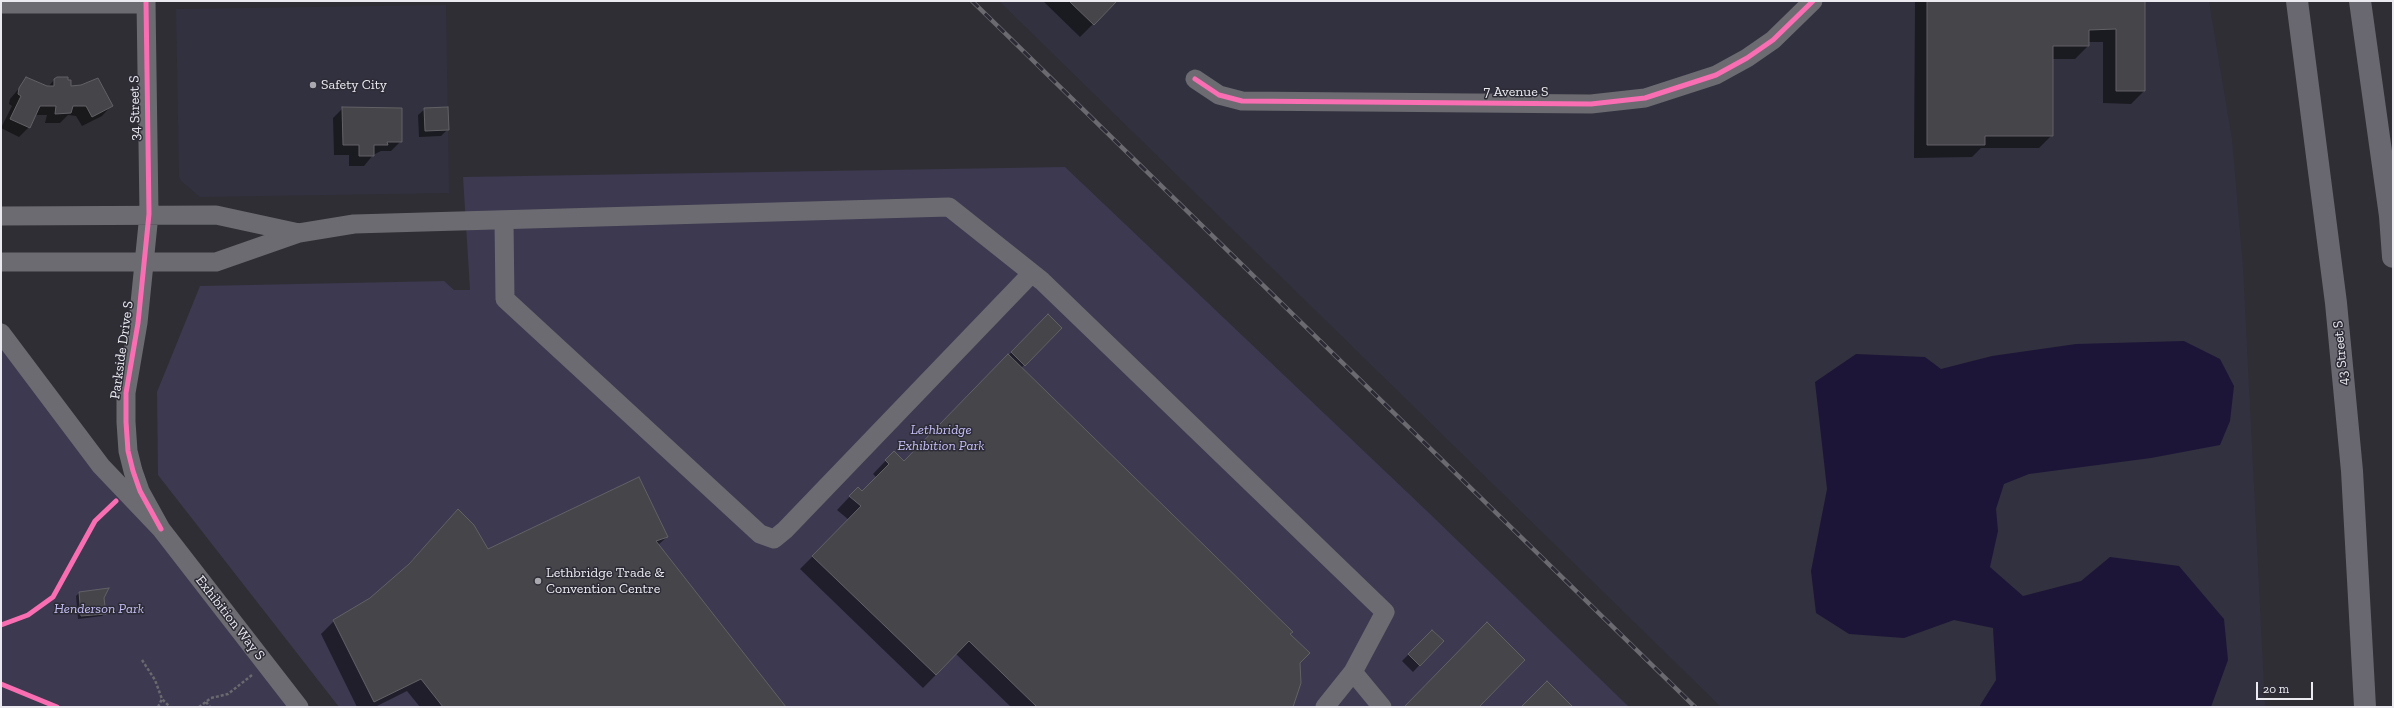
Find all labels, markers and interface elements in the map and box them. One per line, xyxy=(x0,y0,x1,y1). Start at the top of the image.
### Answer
street label: 34 Street S xyxy=(126,75,144,141)
place label: Safety City xyxy=(321,77,387,93)
marker: Safety City xyxy=(308,80,318,90)
street label: 7 Avenue S xyxy=(1484,84,1548,100)
street label: Parkside Drive S xyxy=(107,300,137,400)
street label: 43 Street S xyxy=(2330,320,2352,386)
park label: Lethbridge Exhibition Park xyxy=(897,422,985,454)
place label: Lethbridge Trade & Convention Centre xyxy=(546,565,664,598)
street label: Exhibition Way S xyxy=(192,572,268,664)
marker: Lethbridge Trade & Convention Centre xyxy=(533,576,543,586)
park label: Henderson Park xyxy=(54,601,144,617)
scale bar xyxy=(2258,674,2315,700)
text: 20 m xyxy=(2263,682,2289,696)

